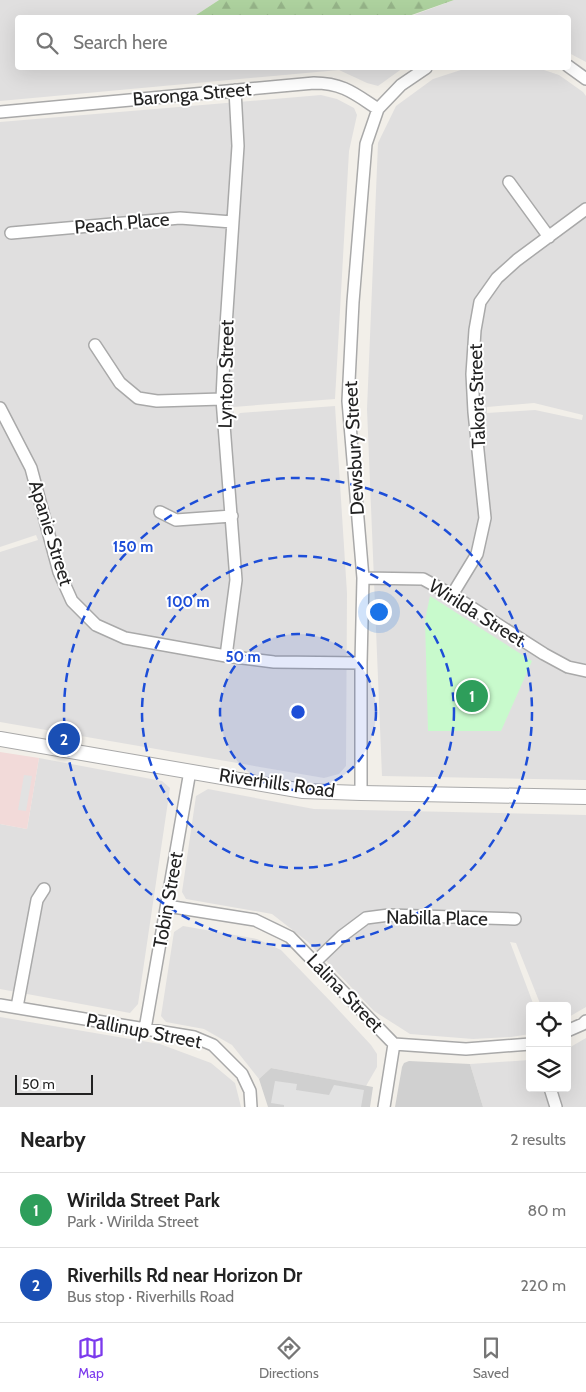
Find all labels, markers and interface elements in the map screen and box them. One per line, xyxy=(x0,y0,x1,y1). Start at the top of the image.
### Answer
search box xyxy=(15,15,571,70)
icon: search xyxy=(33,29,61,57)
text: Search here xyxy=(73,31,167,54)
street label: Baronga Street xyxy=(132,77,253,111)
street label: Peach Place xyxy=(74,207,171,239)
street label: Lynton Street xyxy=(214,319,238,429)
street label: Takora Street xyxy=(464,343,490,449)
street label: Dewsbury Street xyxy=(339,380,369,516)
street label: Apanie Street xyxy=(24,478,78,589)
text: 150 m xyxy=(113,538,153,556)
street label: Wirilda Street xyxy=(425,574,530,652)
text: 100 m xyxy=(166,593,210,611)
your location xyxy=(366,599,392,625)
text: 50 m xyxy=(225,648,261,666)
pin: 1 xyxy=(456,677,488,715)
centre of rings xyxy=(289,703,307,721)
pin: 2 xyxy=(48,720,80,758)
street label: Riverhills Road xyxy=(218,763,336,803)
street label: Tobin Street xyxy=(148,849,188,950)
street label: Nabilla Place xyxy=(386,906,488,930)
street label: Lalina Street xyxy=(302,949,388,1037)
map controls xyxy=(526,1002,571,1092)
button: locate xyxy=(526,1002,571,1047)
street label: Pallinup Street xyxy=(84,1009,204,1054)
button: layers xyxy=(526,1047,571,1092)
scale bar xyxy=(15,1072,92,1095)
text: 50 m xyxy=(22,1075,55,1093)
text: Nearby xyxy=(20,1127,86,1152)
text: 2 results xyxy=(510,1130,566,1149)
text: Wirilda Street Park xyxy=(67,1189,220,1212)
text: 1 xyxy=(33,1201,39,1220)
text: 80 m xyxy=(528,1201,566,1220)
text: Park · Wirilda Street xyxy=(67,1212,199,1231)
text: Riverhills Rd near Horizon Dr xyxy=(67,1264,302,1287)
text: 2 xyxy=(32,1276,40,1295)
text: 220 m xyxy=(520,1276,566,1295)
text: Bus stop · Riverhills Road xyxy=(67,1287,234,1306)
tab: Map xyxy=(77,1334,105,1382)
tab: Directions xyxy=(259,1334,319,1382)
tab: Saved xyxy=(473,1334,509,1382)

